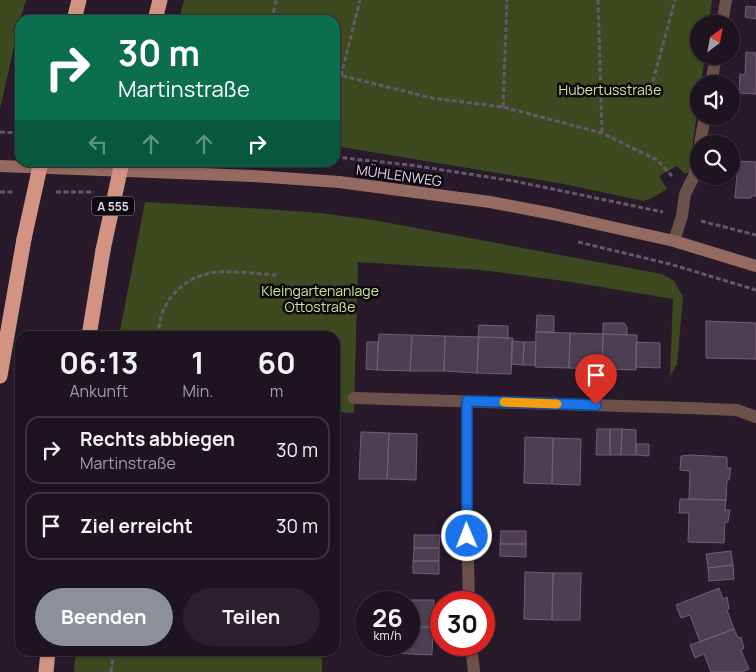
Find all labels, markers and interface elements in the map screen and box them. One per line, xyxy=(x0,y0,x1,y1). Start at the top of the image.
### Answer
north arrow xyxy=(690,15,740,65)
map controls xyxy=(690,15,740,185)
text: 30 m xyxy=(118,29,200,77)
icon: right xyxy=(35,35,100,100)
text: Martinstraße xyxy=(118,74,250,104)
button: sound xyxy=(690,75,740,125)
park label: Hubertusstraße xyxy=(559,80,661,99)
icon: left xyxy=(84,130,112,158)
icon: ahead xyxy=(137,130,165,158)
icon: ahead xyxy=(190,130,218,158)
icon: right xyxy=(243,130,271,158)
button: search xyxy=(690,135,740,185)
street label: MÜHLENWEG xyxy=(355,160,443,190)
road number: A 555 xyxy=(92,197,134,216)
park label: Kleingartenanlage Ottostraße xyxy=(261,281,379,316)
text: 06:13 xyxy=(59,342,138,383)
text: 1 xyxy=(191,342,204,383)
text: 60 xyxy=(257,342,296,383)
pin xyxy=(575,354,617,405)
icon: arrive xyxy=(582,361,610,389)
text: Ankunft xyxy=(69,380,128,402)
text: Min. xyxy=(183,380,213,402)
text: m xyxy=(270,380,283,402)
text: Rechts abbiegen xyxy=(80,426,235,452)
icon: right xyxy=(37,436,65,464)
text: 30 m xyxy=(276,437,318,463)
text: Martinstraße xyxy=(80,452,176,474)
position arrow xyxy=(440,509,492,561)
icon: arrive xyxy=(37,512,65,540)
text: Ziel erreicht xyxy=(80,513,193,539)
text: 30 m xyxy=(276,513,318,539)
button: Beenden xyxy=(35,588,173,646)
button: Teilen xyxy=(183,588,320,646)
speed limit sign: 30 xyxy=(430,591,495,656)
text: 26 xyxy=(372,600,403,635)
text: km/h xyxy=(374,627,401,644)

